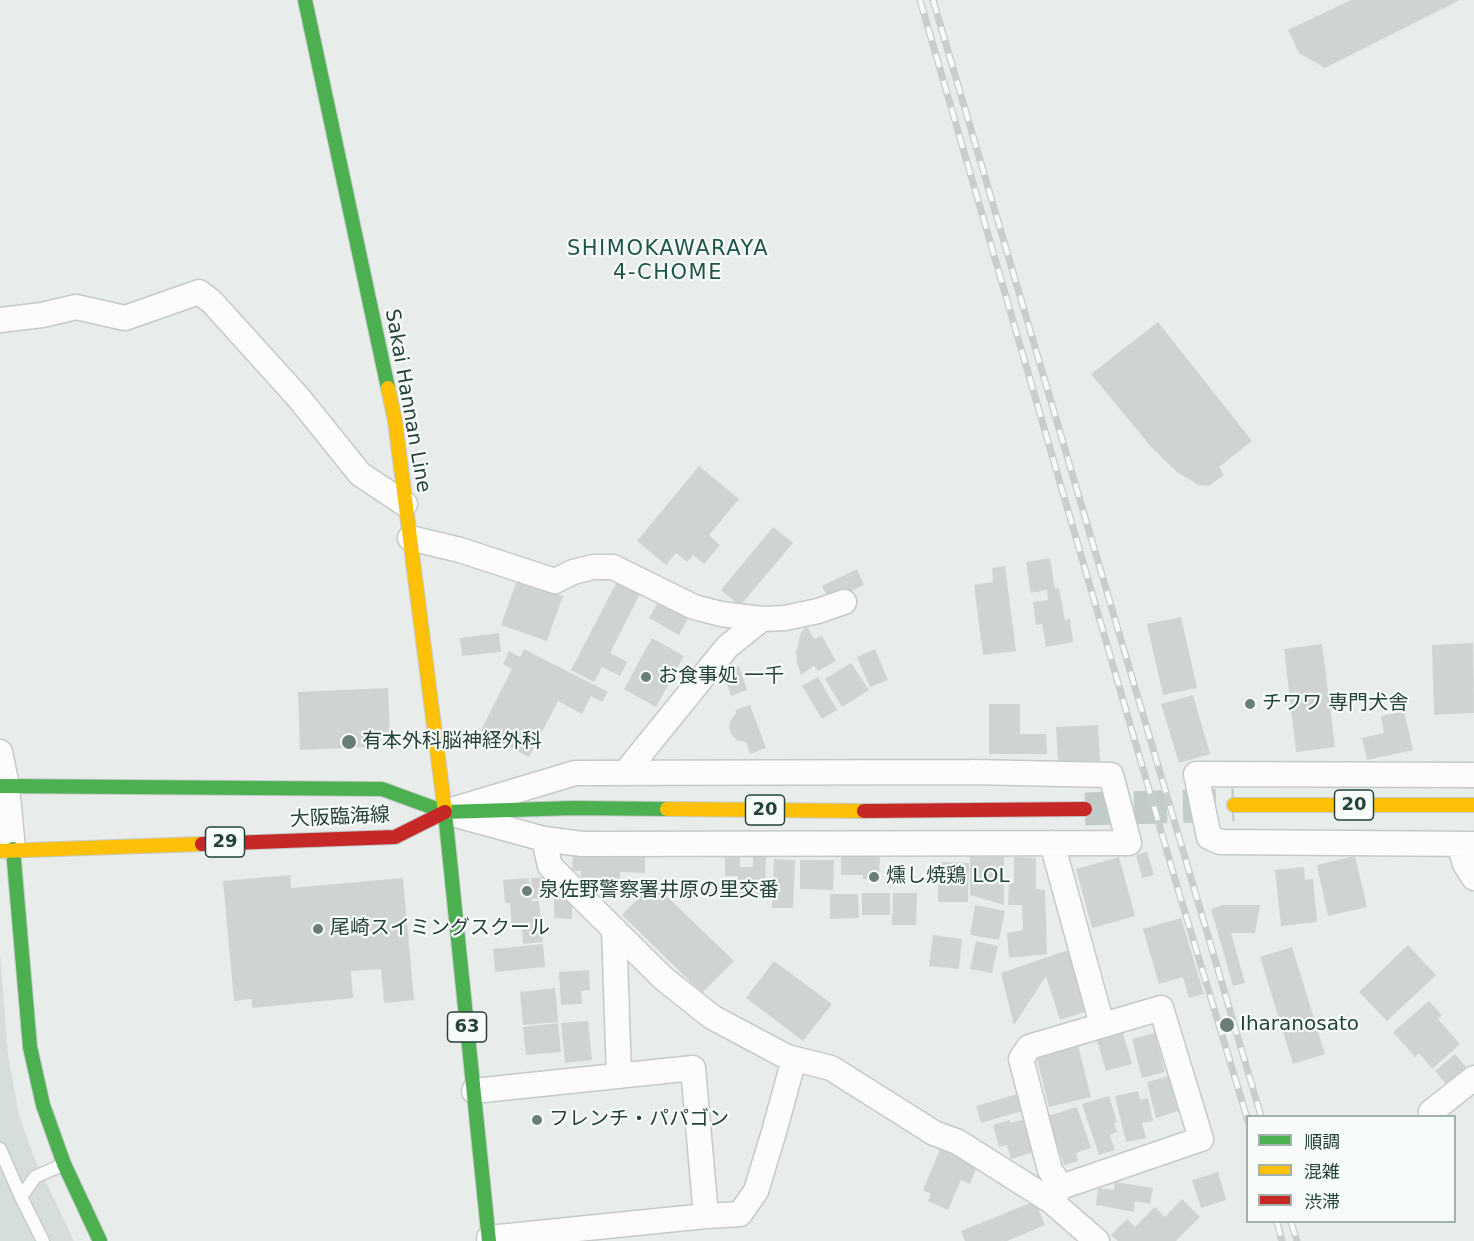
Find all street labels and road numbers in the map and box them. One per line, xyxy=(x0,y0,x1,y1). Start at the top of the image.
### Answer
street label: Sakai Hannan Line xyxy=(379,307,435,495)
road number: 20 xyxy=(1334,790,1374,820)
road number: 20 xyxy=(746,795,784,825)
street label: 大阪臨海線 xyxy=(289,803,391,833)
road number: 29 xyxy=(206,827,244,857)
road number: 63 xyxy=(448,1012,486,1042)

